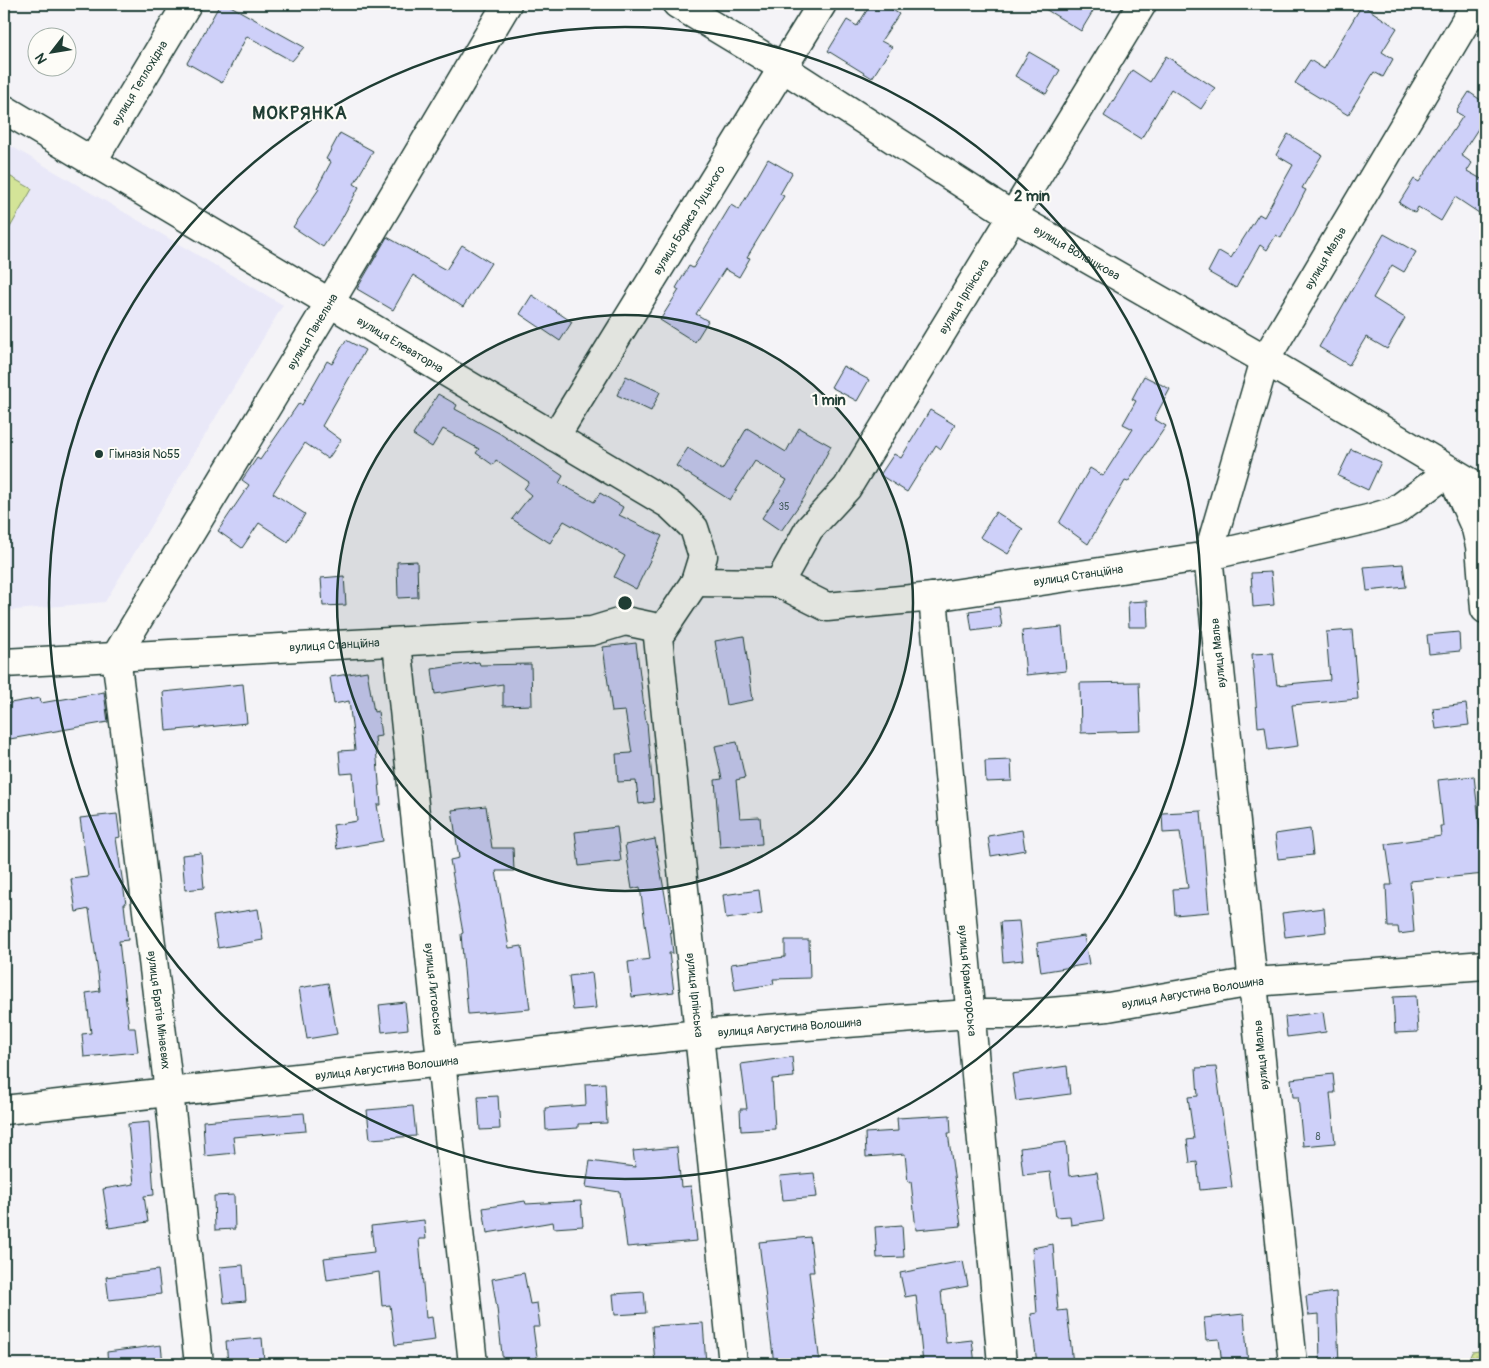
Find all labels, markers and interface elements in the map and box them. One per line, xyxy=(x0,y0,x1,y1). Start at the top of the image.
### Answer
north arrow xyxy=(28,28,78,78)
street label: вулиця Теплохідна xyxy=(108,38,171,129)
text: N xyxy=(32,50,51,67)
district label: МОКРЯНКА xyxy=(252,102,348,125)
street label: вулиця Бориса Луцького xyxy=(650,162,729,278)
text: 2 min xyxy=(1014,187,1050,206)
street label: вулиця Волошкова xyxy=(1031,222,1123,284)
street label: вулиця Мальв xyxy=(1301,224,1350,293)
street label: вулиця Ірпінська xyxy=(936,256,993,337)
street label: вулиця Панельна xyxy=(284,291,342,373)
street label: вулиця Елеваторна xyxy=(354,313,446,377)
text: 1 min xyxy=(812,391,846,410)
place label: Гімназія №55 xyxy=(109,447,180,462)
marker: Гімназія №55 xyxy=(93,448,105,460)
house number: 35 xyxy=(779,501,790,513)
street label: вулиця Станційна xyxy=(1032,562,1125,590)
centre of rings xyxy=(616,594,634,612)
street label: вулиця Мальв xyxy=(1207,617,1230,689)
street label: вулиця Станційна xyxy=(289,636,381,655)
street label: вулиця Краматорська xyxy=(955,924,980,1037)
street label: вулиця Литовська xyxy=(421,942,445,1036)
street label: вулиця Братів Мінаєвих xyxy=(144,950,173,1070)
street label: вулиця Ірпінська xyxy=(683,952,706,1039)
street label: вулиця Августина Волошина xyxy=(1120,974,1265,1013)
street label: вулиця Августина Волошина xyxy=(717,1015,863,1041)
street label: вулиця Мальв xyxy=(1250,1019,1273,1091)
street label: вулиця Августина Волошина xyxy=(314,1053,460,1084)
house number: 8 xyxy=(1315,1131,1321,1143)

